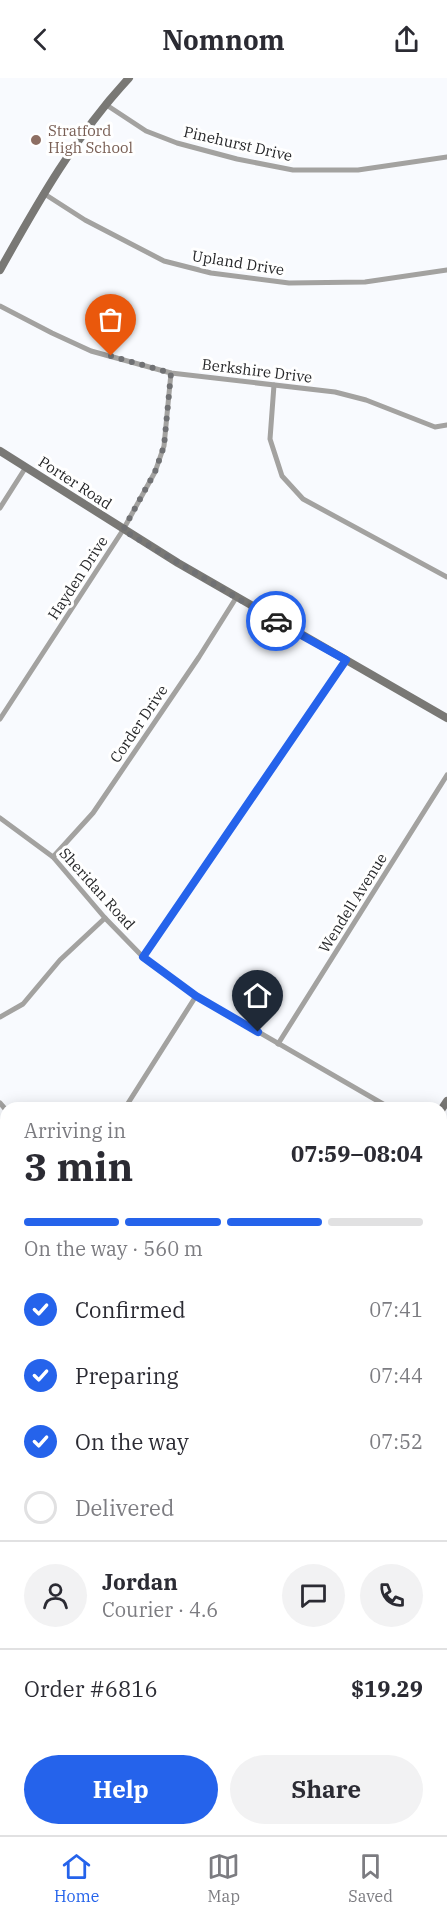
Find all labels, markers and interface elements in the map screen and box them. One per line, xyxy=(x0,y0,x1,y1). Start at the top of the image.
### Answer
text: Nomnom xyxy=(162,22,285,57)
icon: back xyxy=(24,23,57,56)
icon: share xyxy=(390,23,423,56)
place label: Stratford High School xyxy=(48,121,133,157)
street label: Pinehurst Drive xyxy=(182,122,294,165)
marker: Stratford High School xyxy=(29,133,43,147)
street label: Upland Drive xyxy=(191,246,285,279)
pin xyxy=(85,294,136,356)
icon: bag xyxy=(94,303,127,336)
street label: Berkshire Drive xyxy=(201,354,313,387)
street label: Porter Road xyxy=(35,452,115,513)
street label: Hayden Drive xyxy=(44,532,112,623)
courier xyxy=(246,591,306,651)
icon: car xyxy=(260,605,293,638)
street label: Corder Drive xyxy=(106,681,172,766)
street label: Sheridan Road xyxy=(56,844,139,934)
street label: Wendell Avenue xyxy=(314,849,391,956)
pin xyxy=(232,970,283,1032)
icon: home xyxy=(241,979,274,1012)
text: Arriving in xyxy=(24,1117,126,1144)
text: 07:59–08:04 xyxy=(291,1139,423,1168)
text: 3 min xyxy=(24,1141,133,1192)
text: On the way · 560 m xyxy=(24,1235,203,1262)
icon: check xyxy=(24,1293,57,1326)
text: Confirmed xyxy=(75,1295,186,1324)
text: 07:41 xyxy=(369,1296,423,1323)
icon: check xyxy=(24,1359,57,1392)
text: Preparing xyxy=(75,1361,179,1390)
text: 07:44 xyxy=(369,1362,423,1389)
icon: check xyxy=(24,1425,57,1458)
text: On the way xyxy=(75,1427,189,1456)
text: 07:52 xyxy=(369,1428,423,1455)
text: Delivered xyxy=(75,1493,174,1522)
button: person xyxy=(24,1564,87,1627)
button: chat xyxy=(282,1564,345,1627)
button: phone xyxy=(360,1564,423,1627)
text: Jordan xyxy=(102,1567,178,1596)
text: Courier · 4.6 xyxy=(102,1596,218,1623)
text: Order #6816 xyxy=(24,1674,158,1703)
text: $19.29 xyxy=(351,1674,423,1703)
button: Help xyxy=(24,1755,218,1824)
button: Share xyxy=(230,1755,423,1824)
tab: Home xyxy=(54,1850,99,1906)
tab: Map xyxy=(207,1850,240,1906)
tab: Saved xyxy=(348,1850,393,1906)

